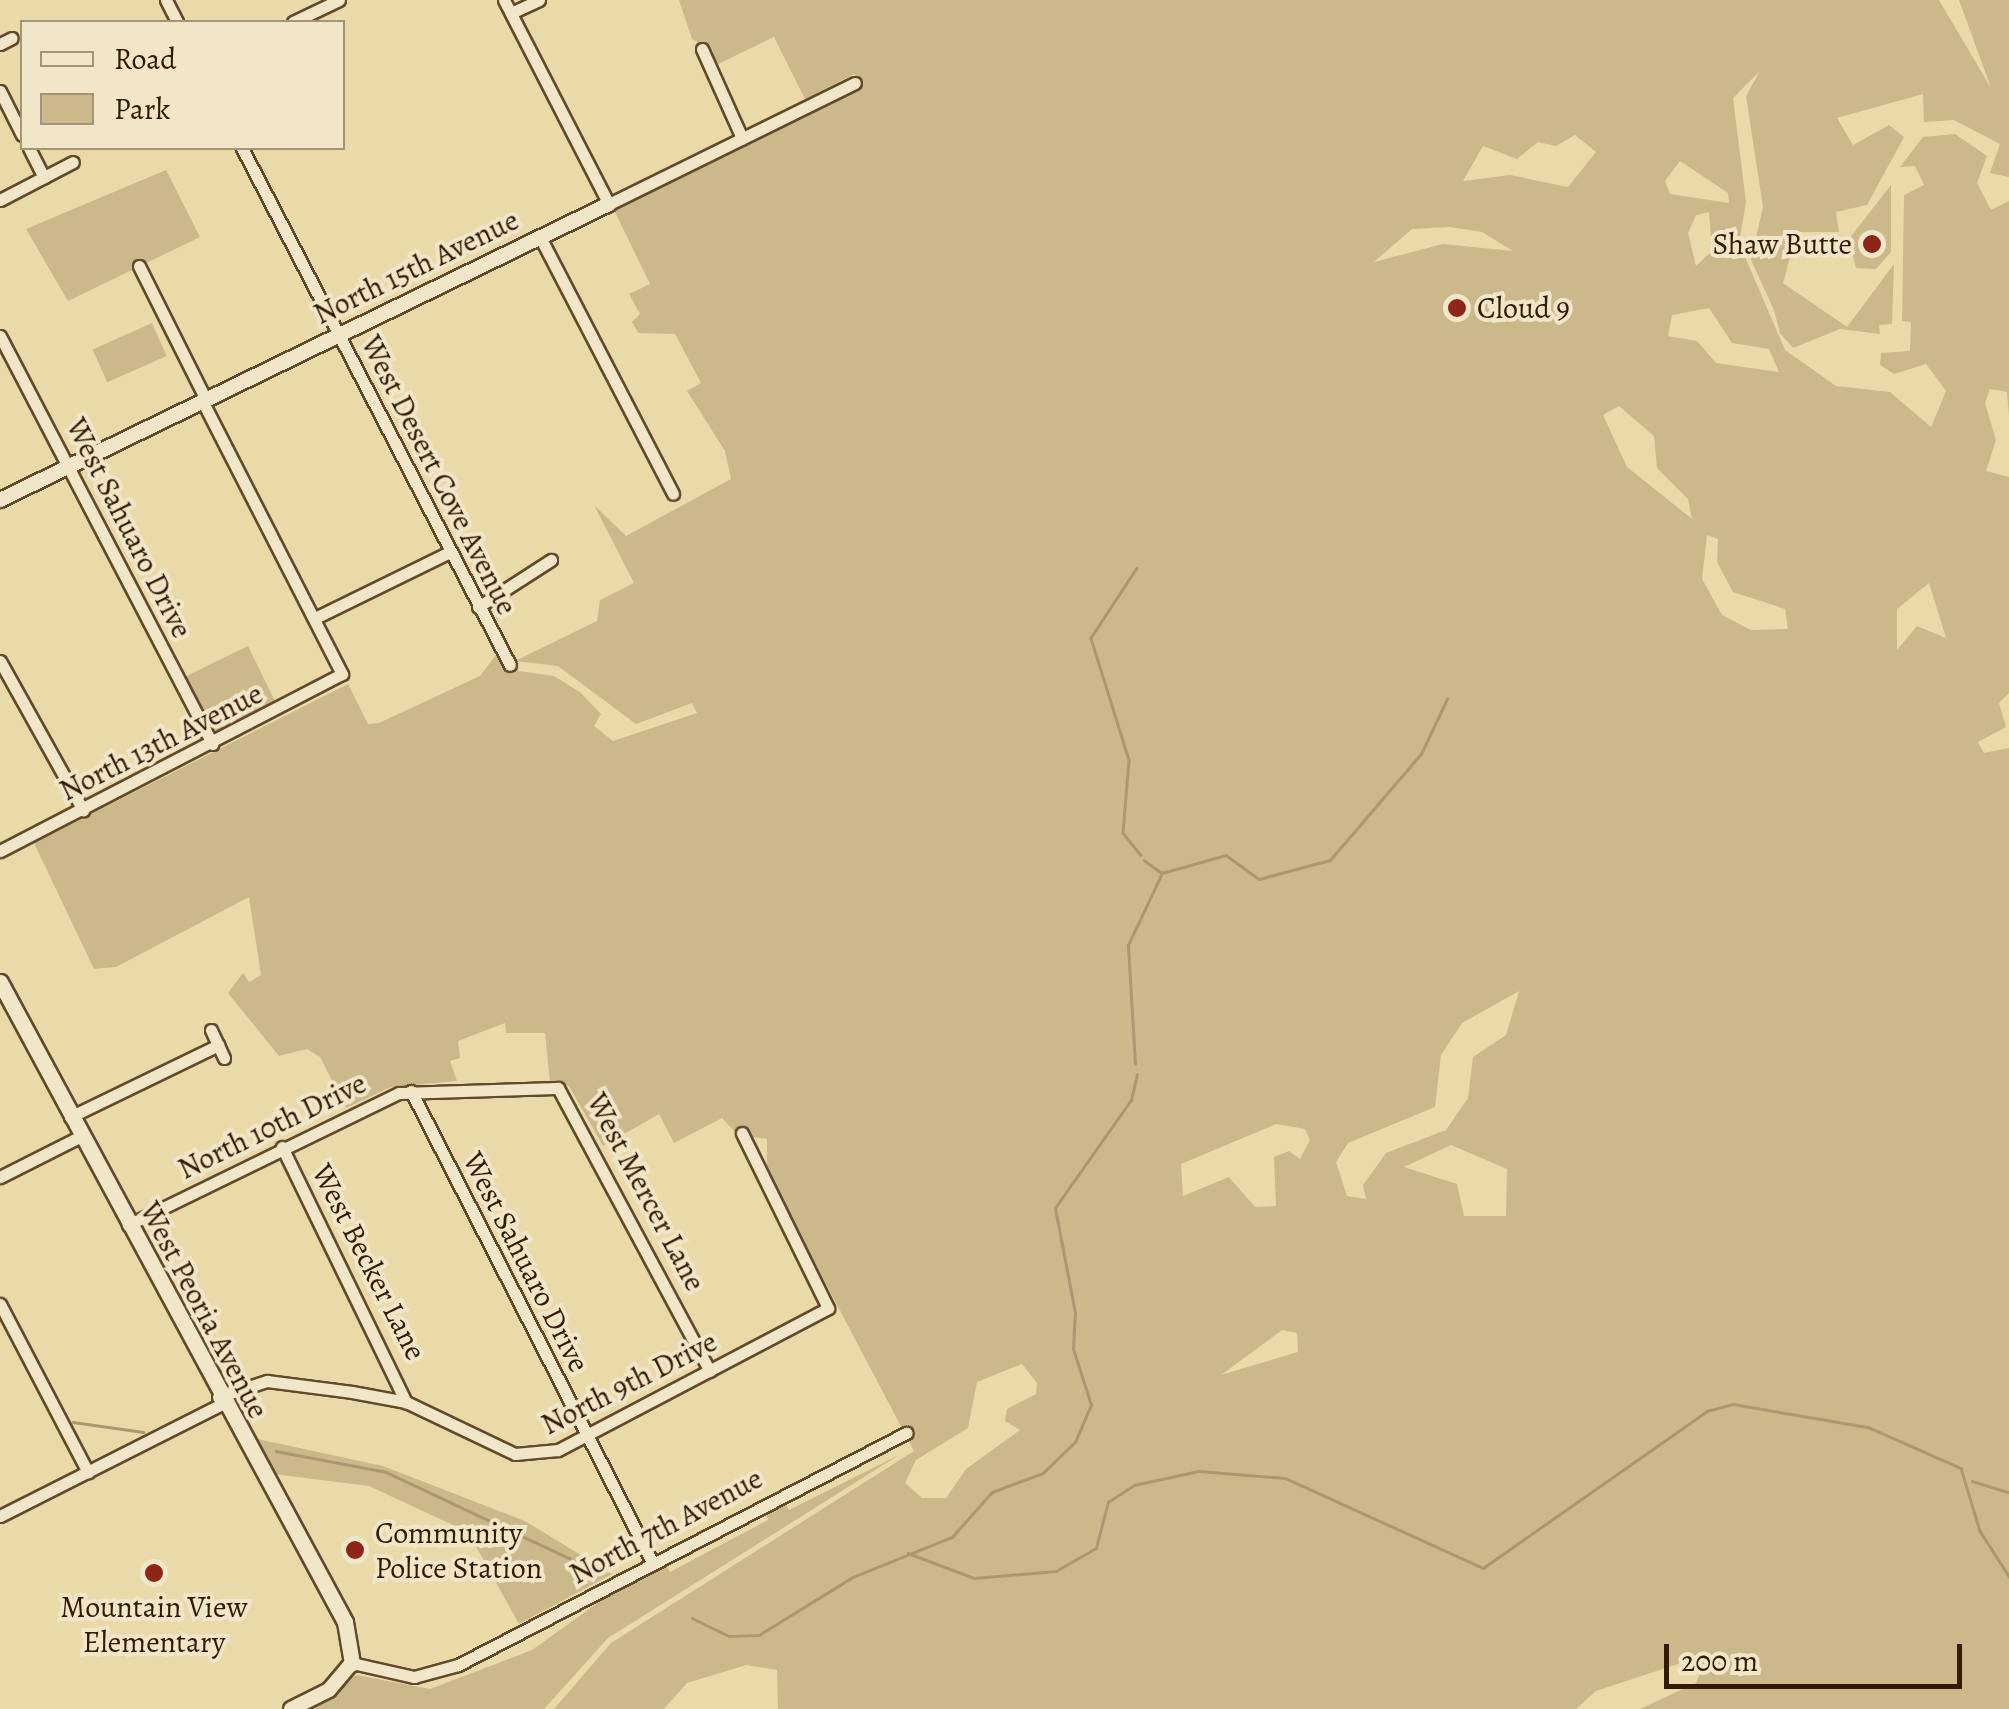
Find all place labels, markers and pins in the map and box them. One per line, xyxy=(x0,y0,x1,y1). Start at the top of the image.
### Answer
place label: Shaw Butte xyxy=(1713,226,1852,262)
marker: Shaw Butte xyxy=(1861,233,1883,255)
place label: Cloud 9 xyxy=(1477,290,1570,326)
marker: Cloud 9 xyxy=(1446,297,1468,319)
place label: Community Police Station xyxy=(375,1515,542,1586)
marker: Community Police Station xyxy=(344,1539,366,1561)
marker: Mountain View Elementary xyxy=(143,1562,165,1584)
place label: Mountain View Elementary xyxy=(60,1589,248,1660)

